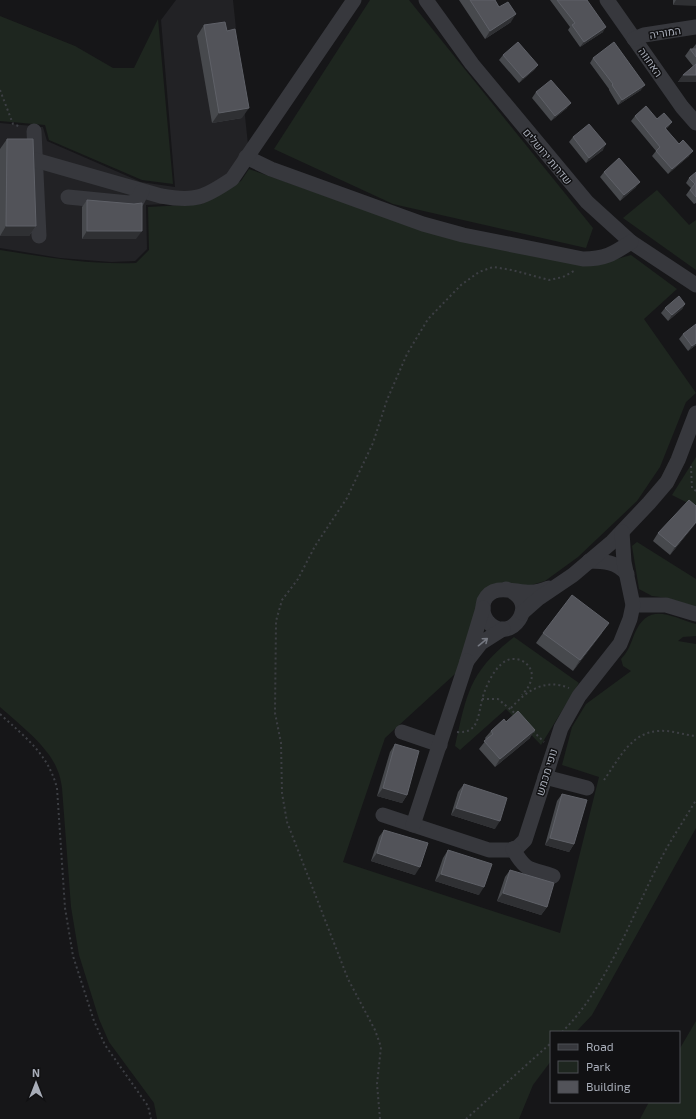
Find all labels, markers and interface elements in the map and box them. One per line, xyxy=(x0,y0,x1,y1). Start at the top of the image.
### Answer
street label: המוריה xyxy=(648,23,682,41)
street label: האחווה xyxy=(636,45,666,79)
street label: שדרות ירושלים xyxy=(521,125,575,187)
one-way arrow xyxy=(477,638,488,647)
street label: נופי מכמש xyxy=(533,747,559,797)
legend xyxy=(550,1031,680,1103)
text: Road xyxy=(586,1039,614,1053)
text: Park xyxy=(586,1059,611,1073)
north arrow xyxy=(16,1063,56,1103)
text: N xyxy=(32,1066,40,1079)
text: Building xyxy=(586,1079,631,1093)

